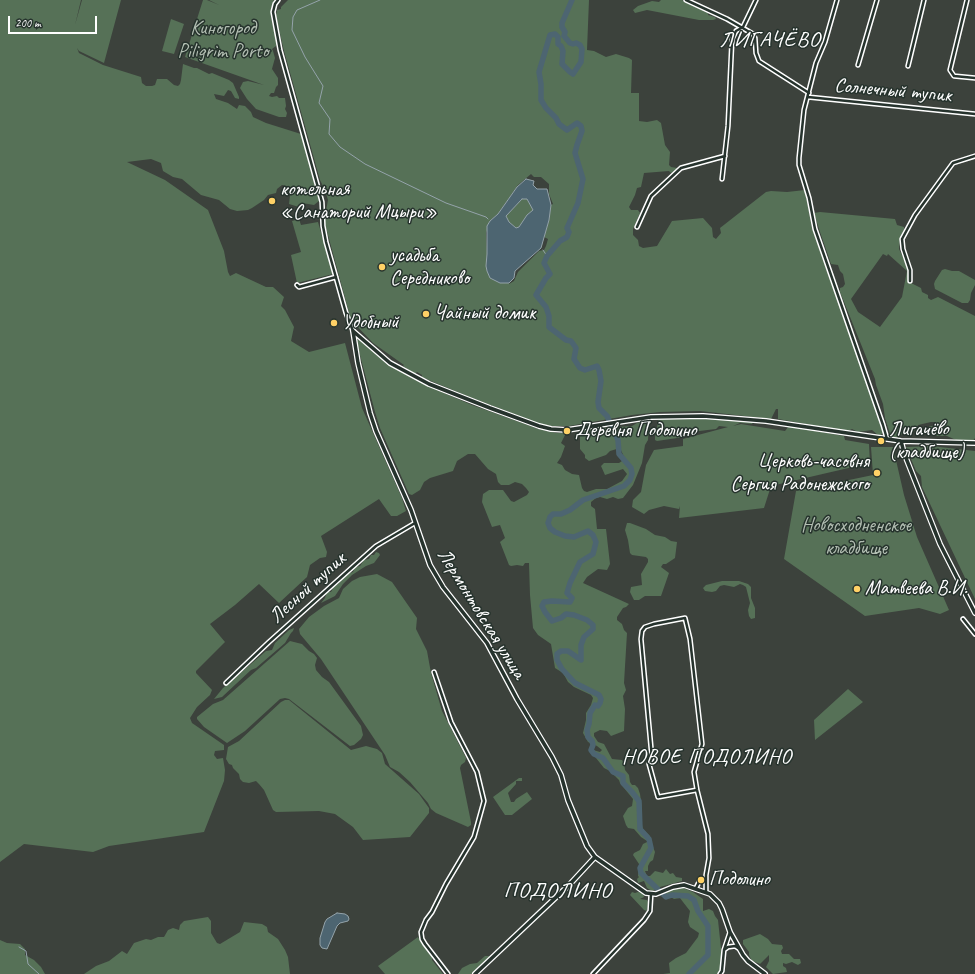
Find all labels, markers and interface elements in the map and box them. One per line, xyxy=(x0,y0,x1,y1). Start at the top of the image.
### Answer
scale bar xyxy=(10,8,99,34)
text: 200 m xyxy=(15,15,41,31)
park label: Киногород Piligrim Porto xyxy=(177,17,269,64)
district label: ЛИГАЧЁВО xyxy=(719,27,821,53)
street label: Солнечный тупик xyxy=(833,74,953,108)
place label: котельная «Санаторий Мцыри» xyxy=(280,178,437,225)
marker: котельная «Санаторий Мцыри» xyxy=(267,196,277,206)
place label: усадьба Середниково xyxy=(390,244,469,291)
marker: усадьба Середниково xyxy=(377,262,387,272)
place label: Чайный домик xyxy=(434,302,535,326)
marker: Чайный домик xyxy=(421,309,431,319)
place label: Удобный xyxy=(342,311,399,335)
marker: Удобный xyxy=(329,318,339,328)
place label: Лигачёво (кладбище) xyxy=(889,418,964,465)
place label: Деревня Подолино xyxy=(575,419,697,443)
marker: Деревня Подолино xyxy=(562,426,572,436)
marker: Лигачёво (кладбище) xyxy=(876,436,886,446)
place label: Церковь-часовня Сергия Радонежского xyxy=(731,450,869,497)
marker: Церковь-часовня Сергия Радонежского xyxy=(872,468,882,478)
park label: Новосходненское кладбище xyxy=(801,514,911,561)
street label: Лермонтовская улица xyxy=(431,545,531,683)
street label: Лесной тупик xyxy=(265,547,351,629)
place label: Матвеева В.И. xyxy=(865,577,968,601)
marker: Матвеева В.И. xyxy=(852,584,862,594)
district label: НОВОЕ ПОДОЛИНО xyxy=(622,744,792,770)
place label: Подолино xyxy=(709,868,770,892)
marker: Подолино xyxy=(696,875,706,885)
district label: ПОДОЛИНО xyxy=(504,878,612,904)

